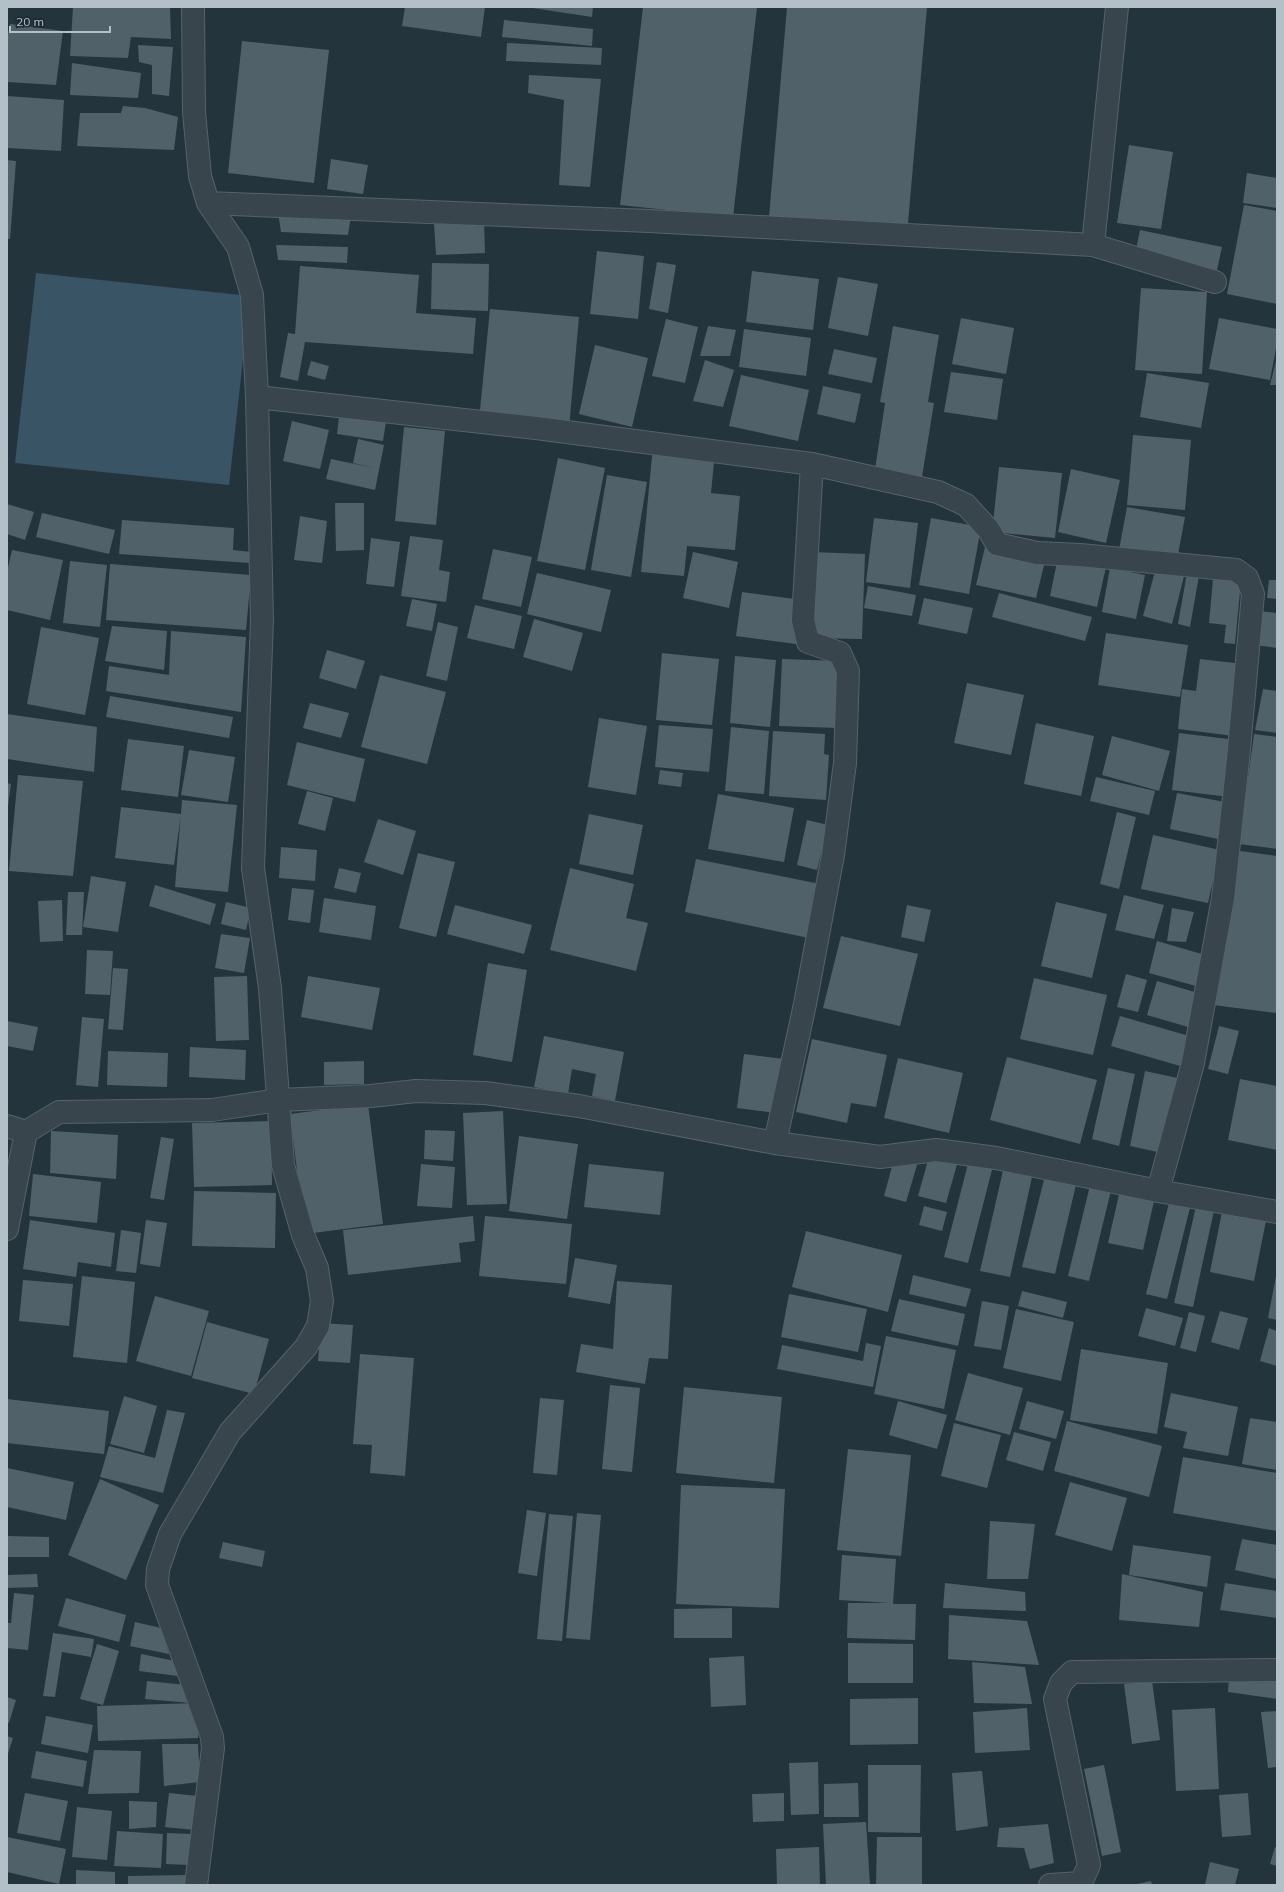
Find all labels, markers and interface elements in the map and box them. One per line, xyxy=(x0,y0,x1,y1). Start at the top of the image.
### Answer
scale bar xyxy=(10,8,110,34)
text: 20 m xyxy=(16,14,44,29)

